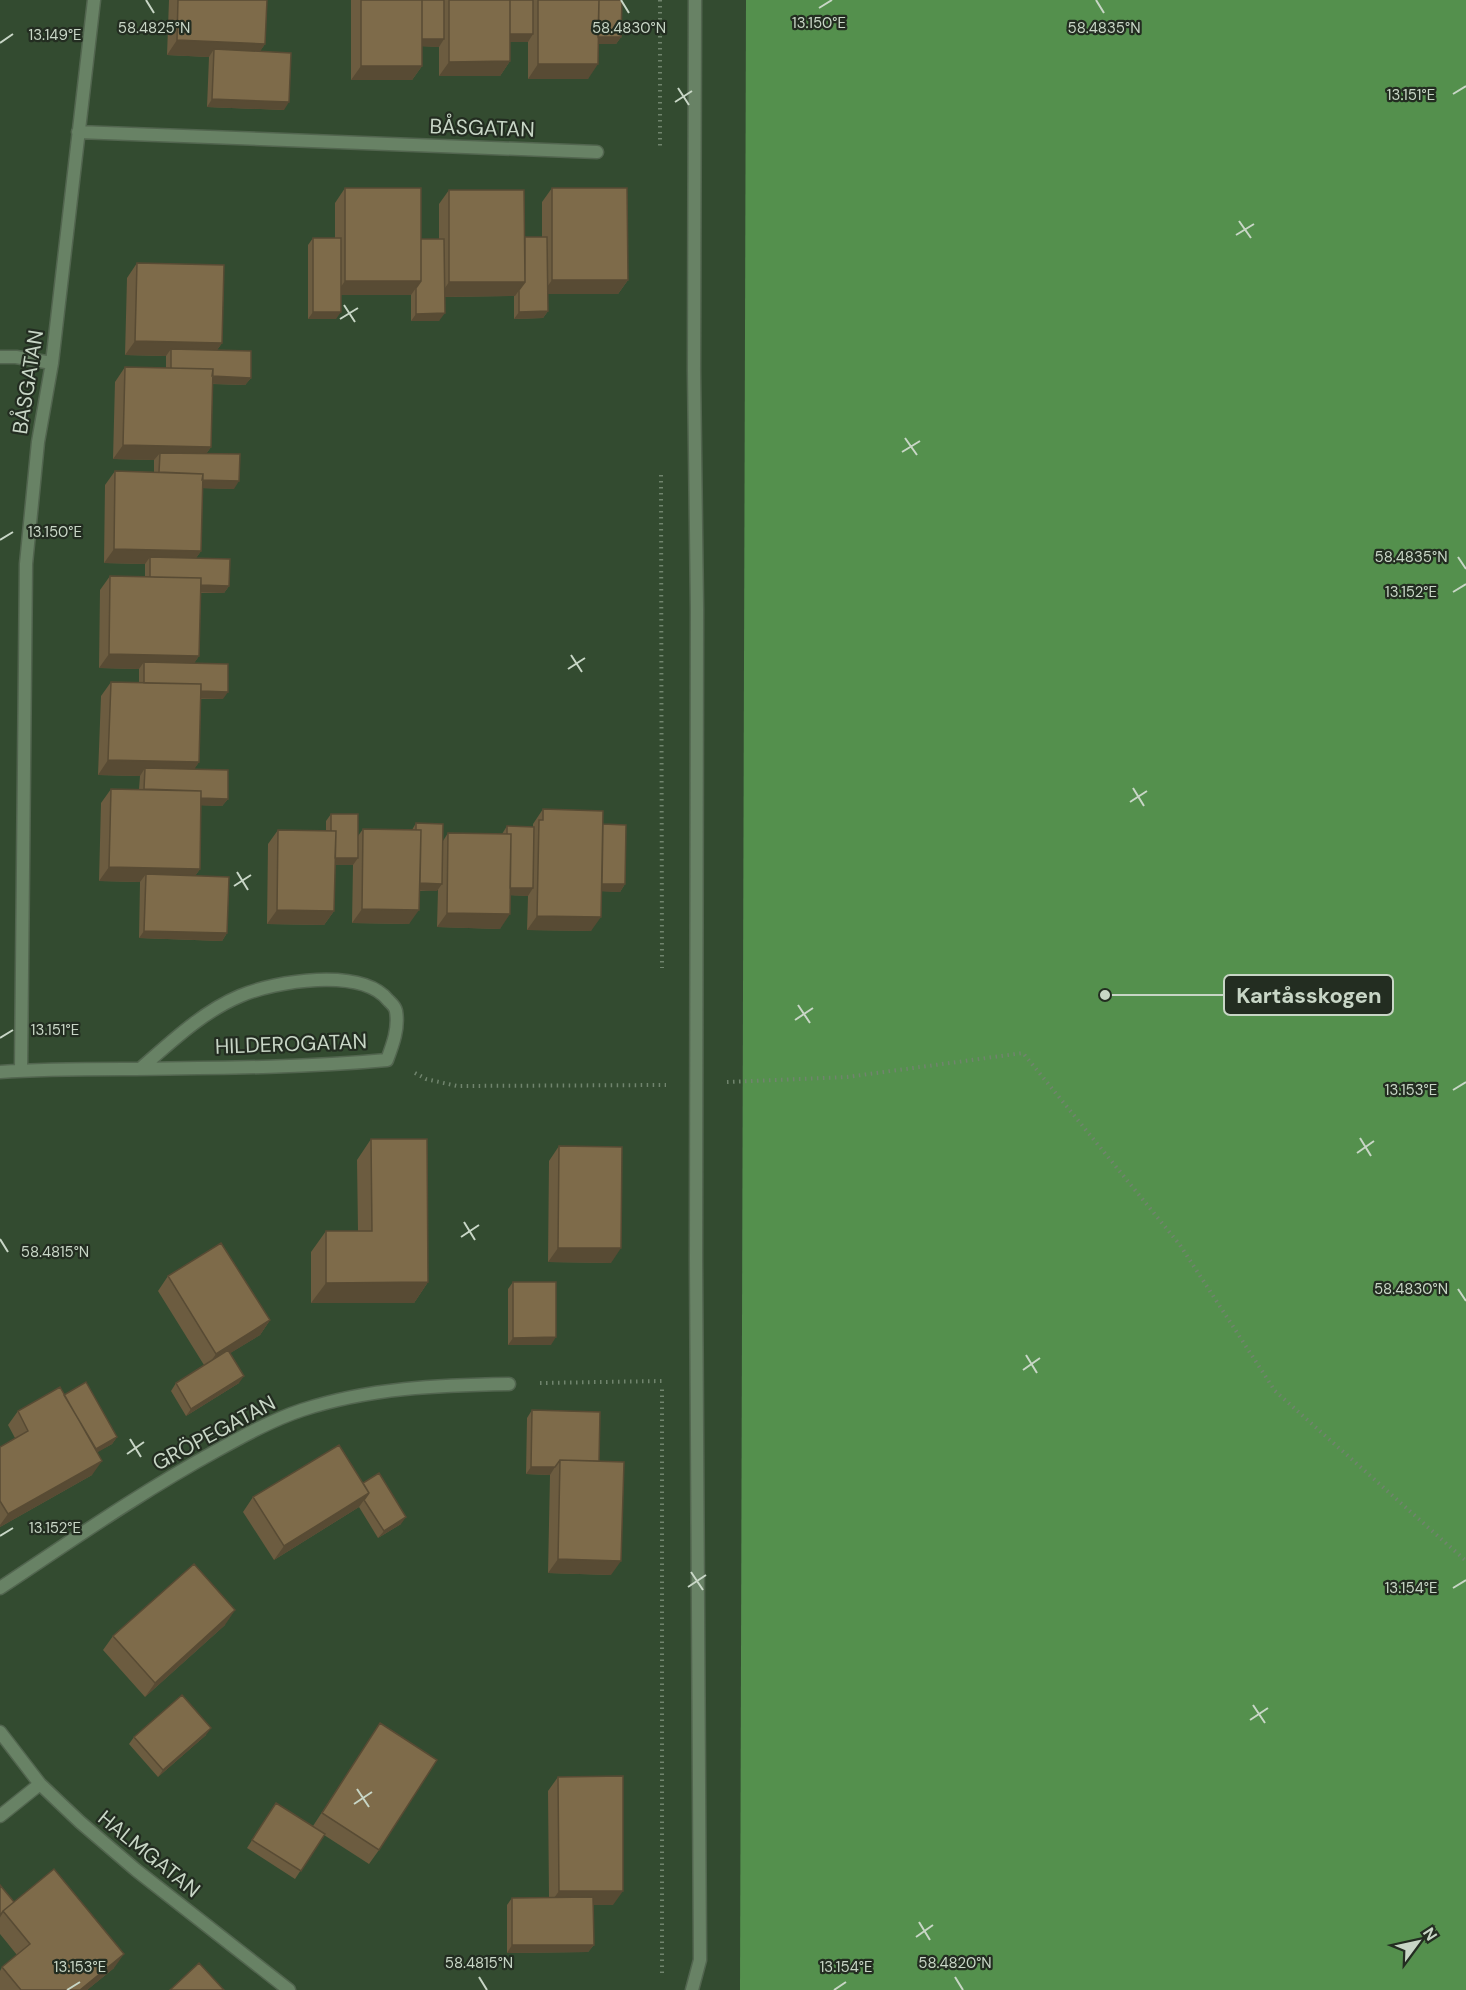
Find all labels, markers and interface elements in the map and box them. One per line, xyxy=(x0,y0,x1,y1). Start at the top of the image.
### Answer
text: 13.150°E xyxy=(792,13,846,33)
text: 58.4825°N xyxy=(118,18,190,38)
text: 58.4830°N xyxy=(592,18,666,38)
text: 58.4835°N xyxy=(1068,18,1141,38)
text: 13.149°E xyxy=(29,25,82,45)
text: 13.151°E xyxy=(1387,85,1435,105)
street label: BÅSGATAN xyxy=(429,112,535,144)
street label: BÅSGATAN xyxy=(6,328,50,436)
text: 13.150°E xyxy=(28,522,82,542)
text: 58.4835°N xyxy=(1375,547,1448,567)
text: 13.152°E xyxy=(1385,582,1437,602)
callout: Kartåsskogen xyxy=(1224,975,1393,1015)
text: Kartåsskogen xyxy=(1236,981,1382,1010)
text: 13.151°E xyxy=(31,1020,79,1040)
street label: HILDEROGATAN xyxy=(215,1027,367,1061)
text: 13.153°E xyxy=(1385,1080,1437,1100)
text: 58.4815°N xyxy=(21,1242,89,1262)
text: 58.4830°N xyxy=(1374,1279,1448,1299)
street label: GRÖPEGATAN xyxy=(148,1389,280,1477)
text: 13.152°E xyxy=(29,1518,81,1538)
text: 13.154°E xyxy=(1385,1578,1437,1598)
street label: HALMGATAN xyxy=(92,1804,206,1904)
north arrow xyxy=(1388,1912,1448,1972)
text: N xyxy=(1418,1923,1442,1945)
text: 58.4815°N xyxy=(445,1953,513,1973)
text: 58.4820°N xyxy=(918,1953,992,1973)
text: 13.153°E xyxy=(54,1957,106,1977)
text: 13.154°E xyxy=(820,1957,872,1977)

